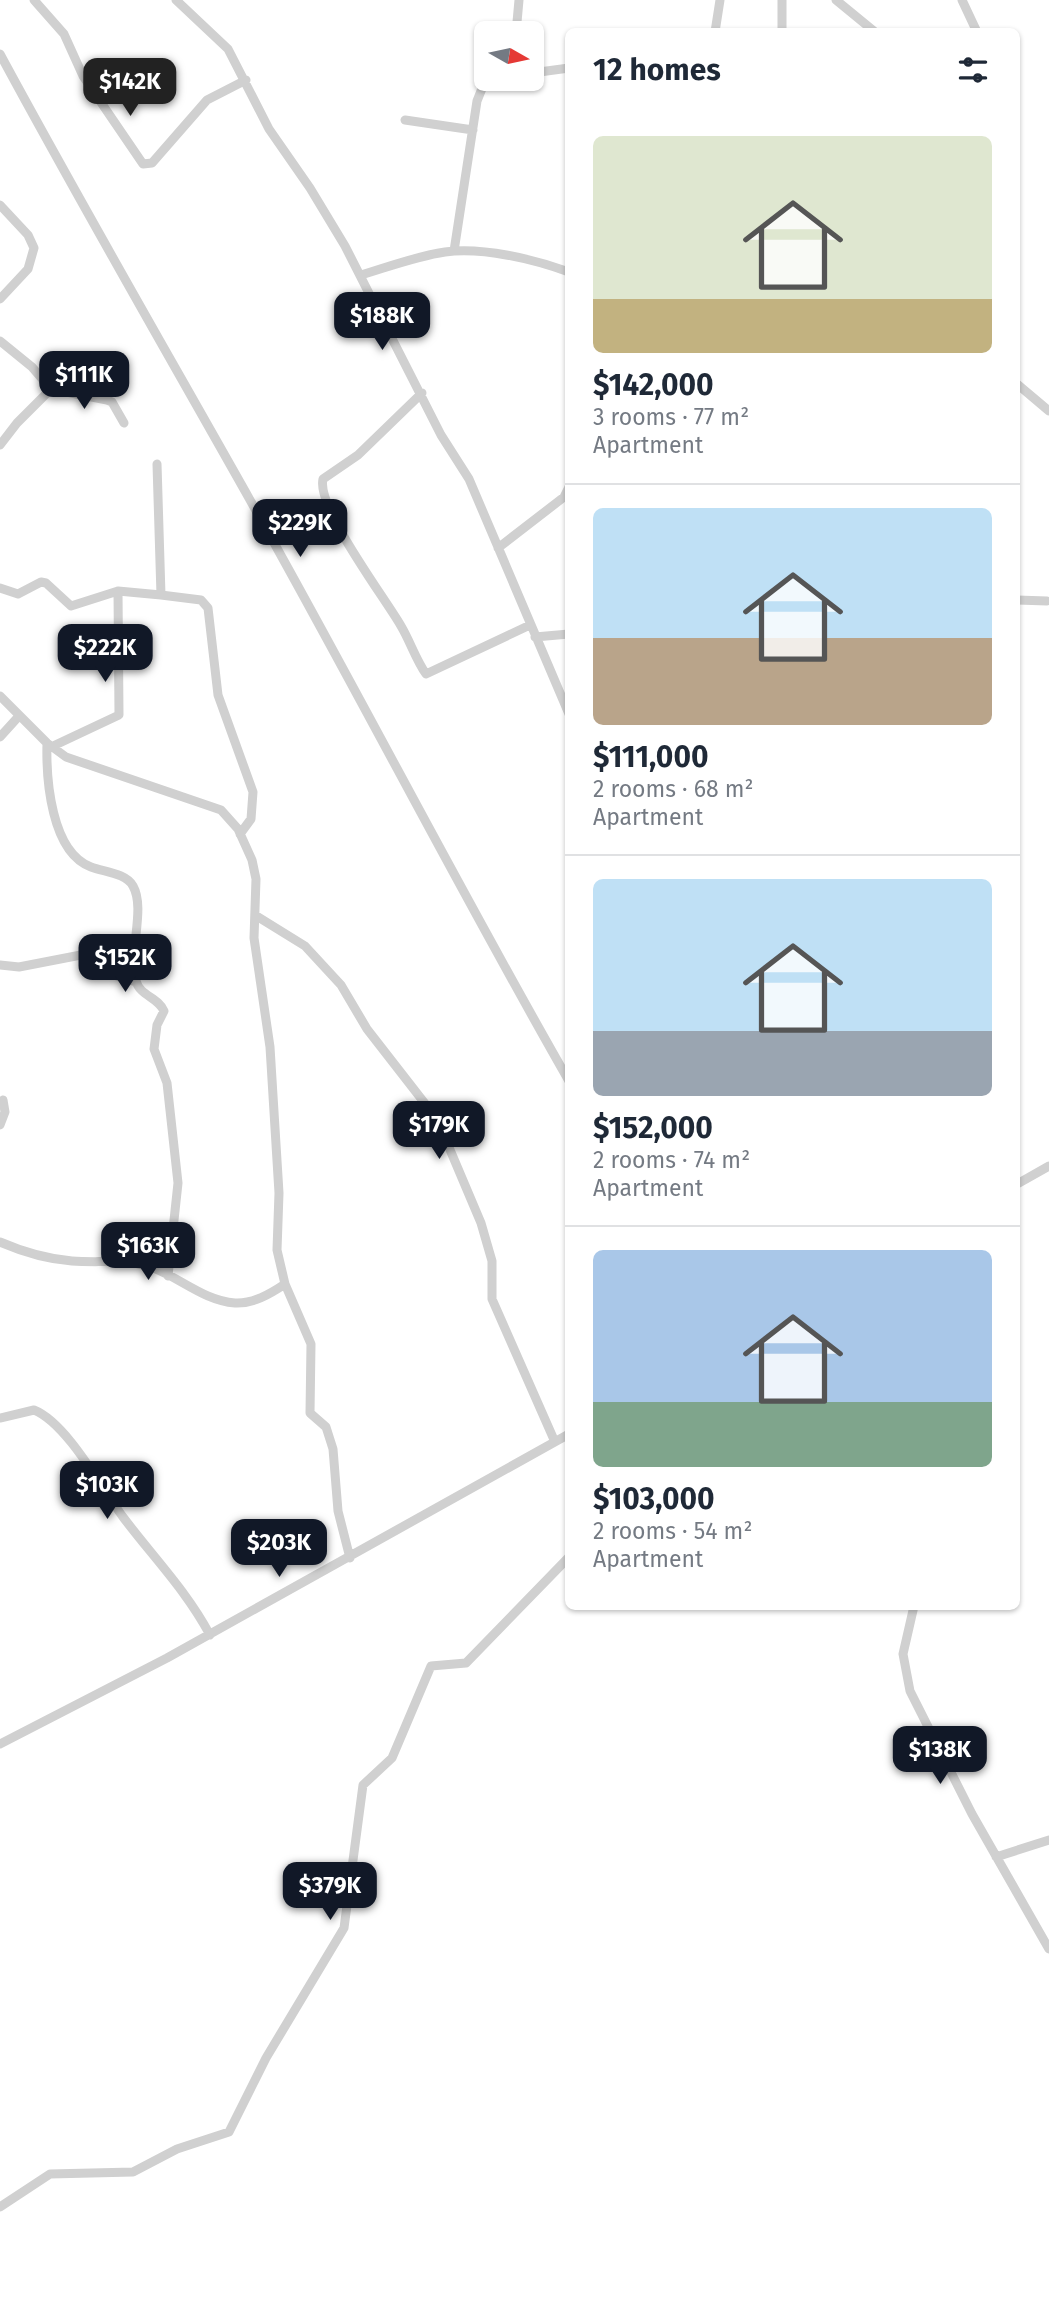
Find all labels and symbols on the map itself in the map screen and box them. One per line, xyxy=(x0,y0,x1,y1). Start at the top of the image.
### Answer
north arrow xyxy=(474,21,544,91)
pin: $142K xyxy=(81,58,179,118)
pin: $188K xyxy=(333,292,431,352)
pin: $111K xyxy=(35,352,133,411)
pin: $229K xyxy=(251,500,349,559)
pin: $222K xyxy=(56,624,154,684)
pin: $152K xyxy=(76,934,174,994)
pin: $179K xyxy=(390,1102,488,1161)
pin: $163K xyxy=(99,1222,197,1282)
pin: $103K xyxy=(58,1462,156,1521)
pin: $203K xyxy=(230,1520,328,1579)
pin: $138K xyxy=(891,1726,989,1786)
pin: $379K xyxy=(281,1862,379,1922)

